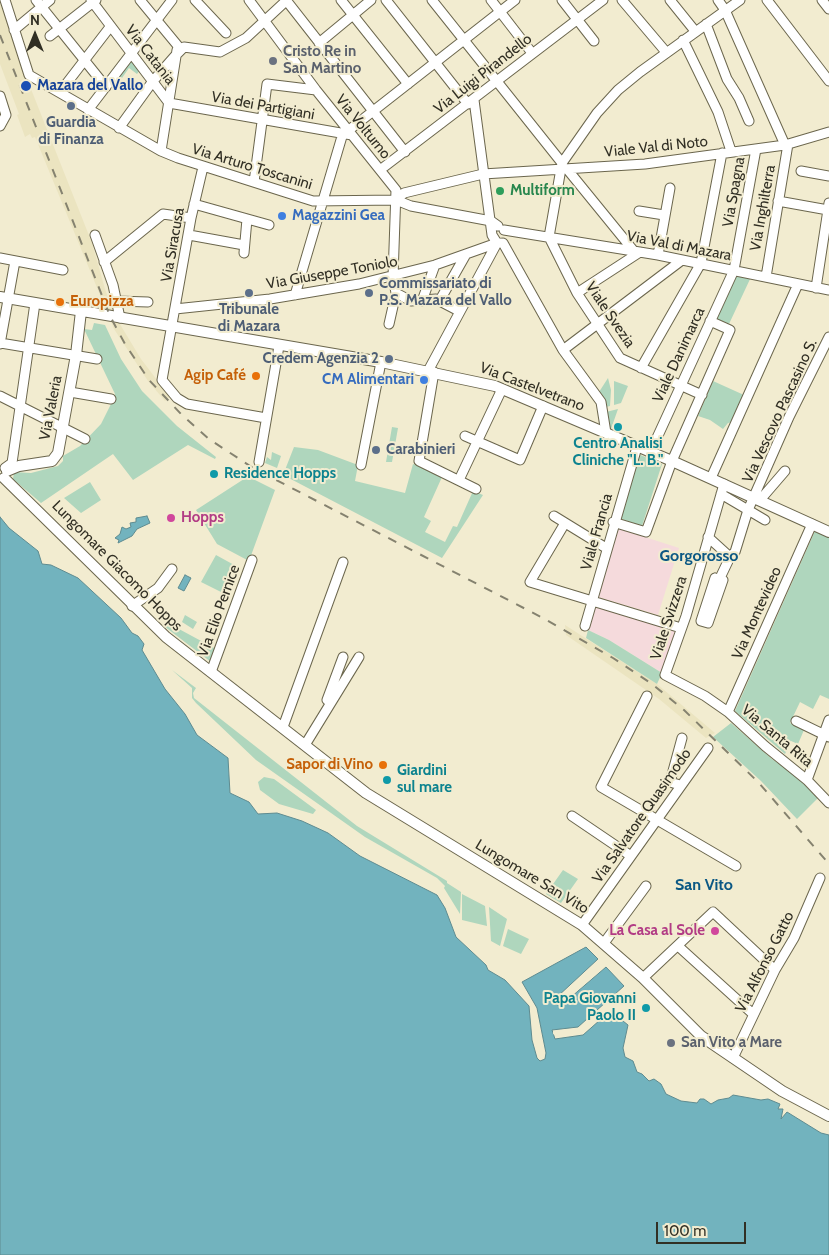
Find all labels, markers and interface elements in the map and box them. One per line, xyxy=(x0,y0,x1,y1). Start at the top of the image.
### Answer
north arrow xyxy=(10,10,60,60)
text: N xyxy=(30,11,40,29)
street label: Via Catania xyxy=(121,22,179,88)
street label: Via Luigi Pirandello xyxy=(430,30,536,118)
place label: Cristo Re in San Martino xyxy=(283,43,361,78)
marker: Cristo Re in San Martino xyxy=(267,55,279,67)
place label: Mazara del Vallo xyxy=(37,77,143,95)
marker: Mazara del Vallo xyxy=(19,79,33,93)
street label: Via dei Partigiani xyxy=(210,88,316,124)
street label: Via Volturno xyxy=(332,91,394,163)
marker: Guardia di Finanza xyxy=(65,100,77,112)
place label: Guardia di Finanza xyxy=(38,114,104,149)
street label: Viale Val di Noto xyxy=(603,133,709,161)
street label: Via Arturo Toscanini xyxy=(190,140,314,194)
street label: Via Spagna xyxy=(719,156,749,228)
street label: Via Inghilterra xyxy=(747,164,779,252)
place label: Multiform xyxy=(510,182,575,200)
marker: Multiform xyxy=(494,185,506,197)
street label: Via Siracusa xyxy=(158,206,188,284)
place label: Magazzini Gea xyxy=(292,207,385,225)
marker: Magazzini Gea xyxy=(276,210,288,222)
street label: Via Val di Mazara xyxy=(625,227,733,265)
street label: Via Giuseppe Toniolo xyxy=(265,253,399,293)
place label: Commissariato di P.S. Mazara del Vallo xyxy=(379,275,512,310)
street label: Viale Svezia xyxy=(581,279,639,351)
marker: Tribunale di Mazara xyxy=(243,287,255,299)
marker: Commissariato di P.S. Mazara del Vallo xyxy=(363,287,375,299)
place label: Europizza xyxy=(70,293,134,311)
marker: Europizza xyxy=(54,296,66,308)
place label: Tribunale di Mazara xyxy=(218,301,280,336)
street label: Viale Danimarca xyxy=(649,304,709,406)
street label: Via Vescovo Pascasino S. xyxy=(739,336,821,486)
place label: Credem Agenzia 2 xyxy=(262,350,379,368)
marker: Credem Agenzia 2 xyxy=(383,353,395,365)
street label: Via Castelvetrano xyxy=(477,359,587,415)
place label: Agip Café xyxy=(184,367,246,385)
marker: Agip Café xyxy=(250,370,262,382)
place label: CM Alimentari xyxy=(322,371,414,389)
street label: Via Valeria xyxy=(36,374,66,442)
marker: CM Alimentari xyxy=(418,374,430,386)
marker: Centro Analisi Cliniche "L. B." xyxy=(612,421,624,433)
place label: Centro Analisi Cliniche "L. B." xyxy=(573,435,663,470)
place label: Carabinieri xyxy=(386,441,455,459)
marker: Carabinieri xyxy=(370,444,382,456)
place label: Residence Hopps xyxy=(224,465,336,483)
marker: Residence Hopps xyxy=(208,468,220,480)
street label: Viale Francia xyxy=(577,491,617,573)
street label: Lungomare Giacomo Hopps xyxy=(48,497,186,635)
place label: Hopps xyxy=(181,509,224,527)
marker: Hopps xyxy=(165,512,177,524)
district label: Gorgorosso xyxy=(660,546,738,566)
street label: Via Elio Pernice xyxy=(194,562,244,660)
street label: Via Montevideo xyxy=(729,564,785,662)
street label: Viale Svizzera xyxy=(647,574,691,662)
street label: Via Santa Rita xyxy=(738,701,816,771)
street label: Via Salvatore Quasimodo xyxy=(589,745,695,887)
place label: Sapor di Vino xyxy=(286,756,373,774)
marker: Sapor di Vino xyxy=(377,759,389,771)
place label: Giardini sul mare xyxy=(397,762,452,797)
marker: Giardini sul mare xyxy=(381,774,393,786)
street label: Lungomare San Vito xyxy=(472,836,592,918)
district label: San Vito xyxy=(675,875,733,895)
street label: Via Alfonso Gatto xyxy=(732,908,798,1016)
place label: La Casa al Sole xyxy=(609,922,705,940)
marker: La Casa al Sole xyxy=(709,925,721,937)
place label: Papa Giovanni Paolo II xyxy=(543,990,636,1025)
marker: Papa Giovanni Paolo II xyxy=(640,1002,652,1014)
place label: San Vito a Mare xyxy=(681,1034,782,1052)
marker: San Vito a Mare xyxy=(665,1037,677,1049)
scale bar xyxy=(659,1212,749,1244)
text: 100 m xyxy=(664,1222,706,1240)

